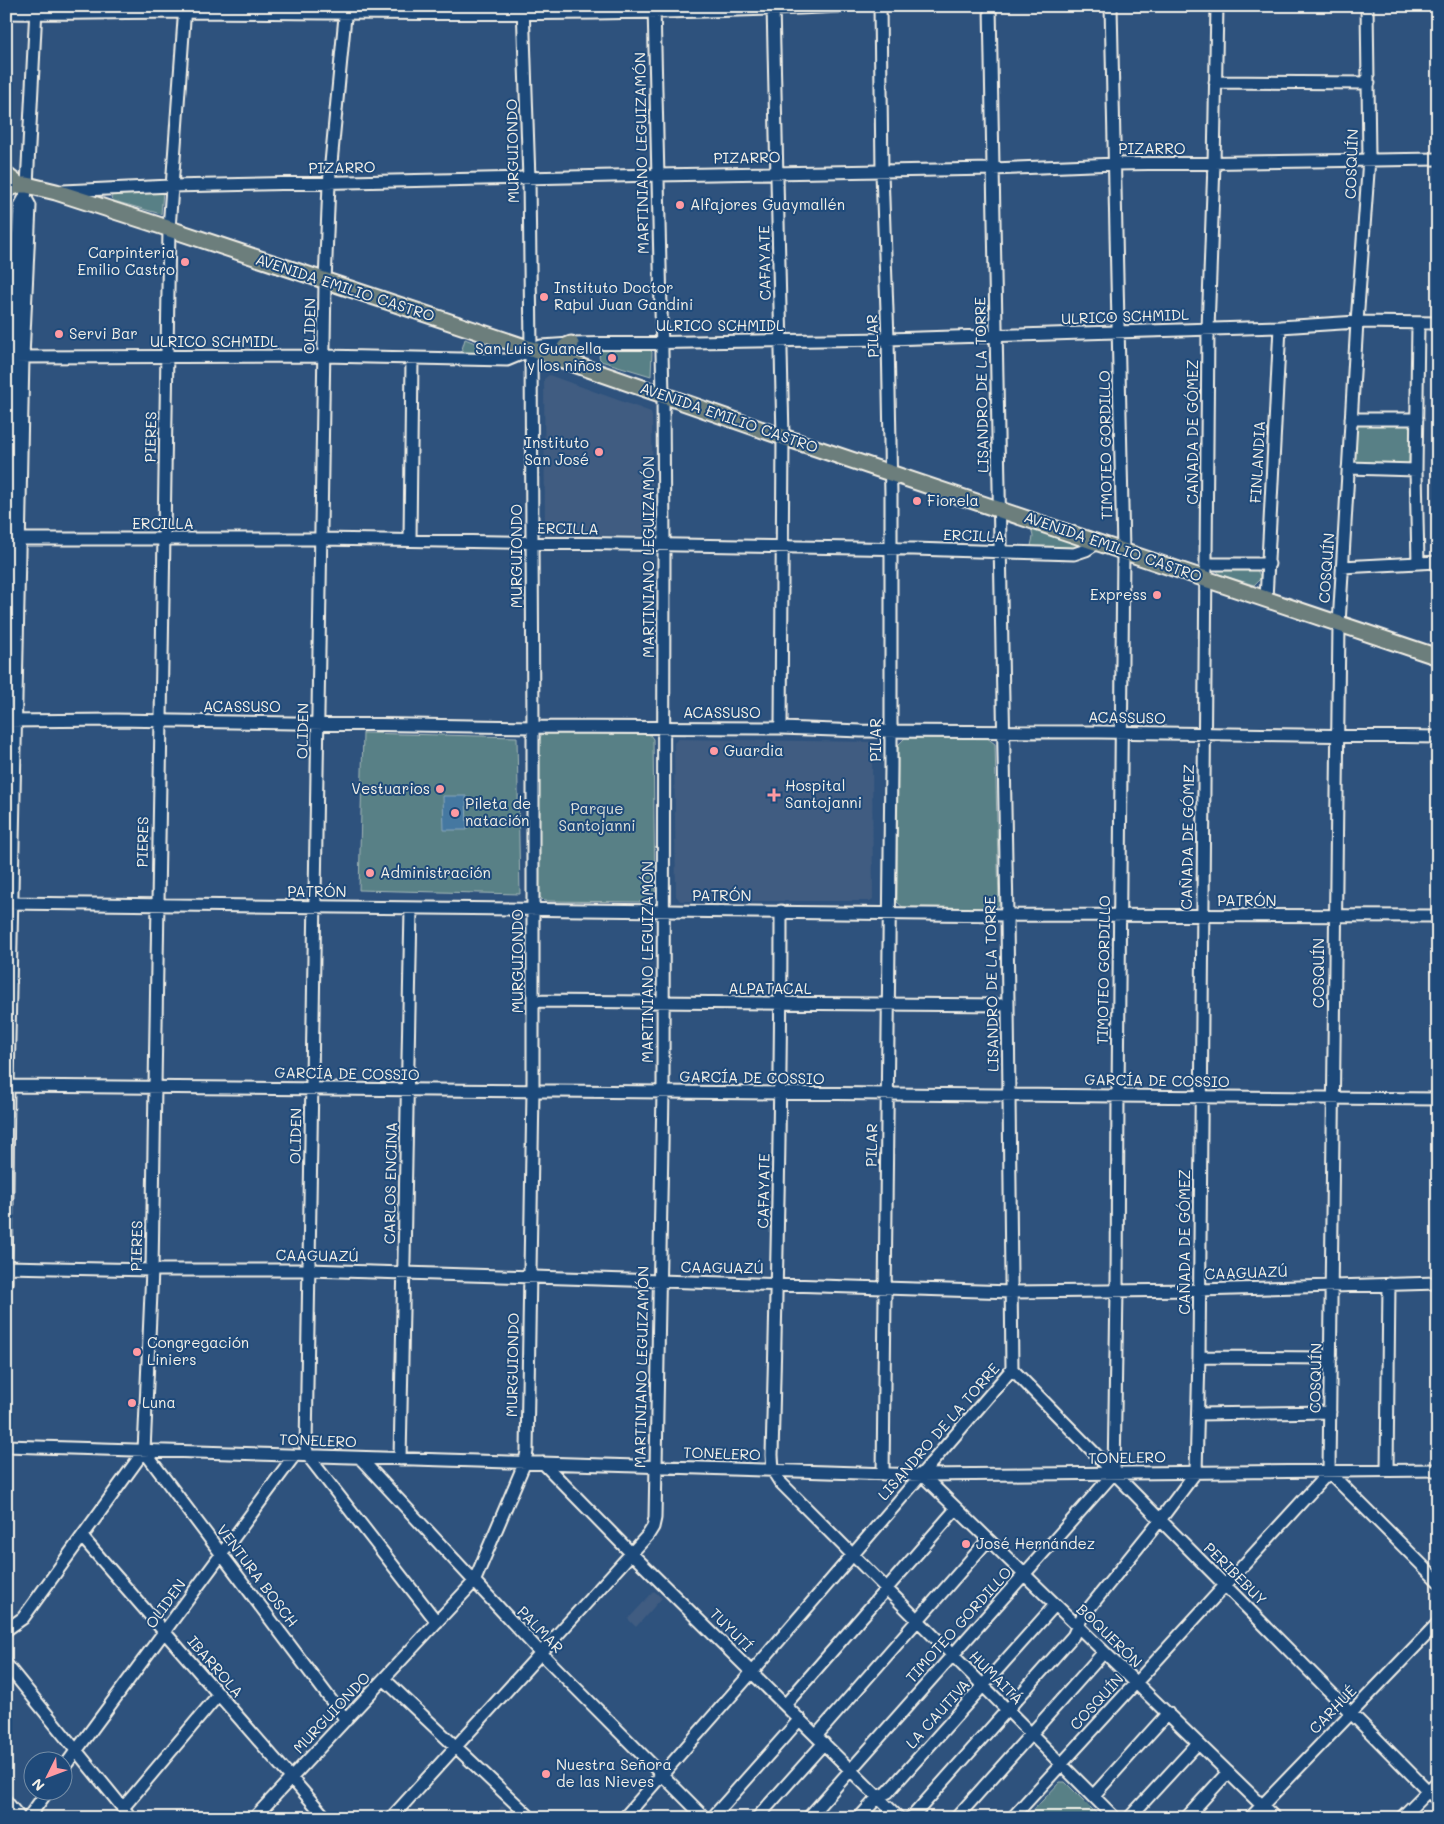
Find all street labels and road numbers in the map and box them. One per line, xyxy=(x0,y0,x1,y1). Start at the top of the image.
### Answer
street label: MARTINIANO LEGUIZAMÓN xyxy=(629,52,653,254)
street label: MURGUIONDO xyxy=(501,99,523,203)
street label: COSQUÍN xyxy=(1340,128,1362,199)
street label: PIZARRO xyxy=(1118,138,1186,158)
street label: PIZARRO xyxy=(713,146,781,168)
street label: PIZARRO xyxy=(308,156,376,178)
street label: CAFAYATE xyxy=(753,225,775,301)
street label: AVENIDA EMILIO CASTRO xyxy=(253,249,437,326)
street label: LISANDRO DE LA TORRE xyxy=(969,297,993,473)
street label: OLIDEN xyxy=(299,298,319,354)
street label: ULRICO SCHMIDL xyxy=(1061,304,1189,328)
street label: PILAR xyxy=(861,314,883,358)
street label: ULRICO SCHMIDL xyxy=(656,315,784,335)
street label: ULRICO SCHMIDL xyxy=(150,331,278,351)
street label: CAÑADA DE GÓMEZ xyxy=(1182,359,1202,505)
street label: TIMOTEO GORDILLO xyxy=(1094,370,1116,520)
street label: AVENIDA EMILIO CASTRO xyxy=(638,377,821,457)
street label: PIERES xyxy=(140,411,160,463)
street label: FINLANDIA xyxy=(1245,420,1269,504)
street label: MARTINIANO LEGUIZAMÓN xyxy=(638,456,658,658)
street label: MURGUIONDO xyxy=(506,504,526,608)
street label: AVENIDA EMILIO CASTRO xyxy=(1022,506,1205,586)
street label: ERCILLA xyxy=(132,513,194,533)
street label: ERCILLA xyxy=(537,517,599,539)
street label: ERCILLA xyxy=(943,524,1005,546)
street label: COSQUÍN xyxy=(1314,532,1338,604)
street label: ACASSUSO xyxy=(203,696,281,716)
street label: ACASSUSO xyxy=(683,702,761,722)
street label: OLIDEN xyxy=(292,703,312,759)
street label: ACASSUSO xyxy=(1088,706,1166,728)
street label: PILAR xyxy=(865,718,885,762)
street label: CAÑADA DE GÓMEZ xyxy=(1176,764,1198,910)
street label: PIERES xyxy=(132,816,152,868)
street label: MARTINIANO LEGUIZAMÓN xyxy=(637,861,657,1063)
street label: PATRÓN xyxy=(287,881,347,901)
street label: PATRÓN xyxy=(692,885,752,905)
street label: PATRÓN xyxy=(1217,890,1277,910)
street label: TIMOTEO GORDILLO xyxy=(1092,895,1114,1045)
street label: LISANDRO DE LA TORRE xyxy=(979,896,1003,1072)
street label: MURGUIONDO xyxy=(507,909,527,1013)
street label: COSQUÍN xyxy=(1308,938,1328,1008)
street label: ALPATACAL xyxy=(728,978,812,998)
street label: GARCÍA DE COSSIO xyxy=(274,1062,420,1084)
street label: GARCÍA DE COSSIO xyxy=(679,1066,825,1088)
street label: GARCÍA DE COSSIO xyxy=(1084,1069,1230,1091)
street label: OLIDEN xyxy=(285,1108,305,1164)
street label: CARLOS ENCINA xyxy=(379,1122,401,1244)
street label: PILAR xyxy=(861,1123,881,1167)
street label: CAFAYATE xyxy=(752,1153,774,1229)
street label: CAÑADA DE GÓMEZ xyxy=(1174,1169,1194,1315)
street label: PIERES xyxy=(126,1220,146,1272)
street label: CAAGUAZÚ xyxy=(275,1244,359,1266)
street label: CAAGUAZÚ xyxy=(680,1256,764,1278)
street label: CAAGUAZÚ xyxy=(1204,1261,1288,1283)
street label: MARTINIANO LEGUIZAMÓN xyxy=(629,1266,653,1468)
street label: MURGUIONDO xyxy=(501,1312,523,1417)
street label: COSQUÍN xyxy=(1304,1343,1326,1413)
street label: LISANDRO DE LA TORRE xyxy=(873,1358,1004,1504)
street label: TONELERO xyxy=(279,1429,357,1451)
street label: TONELERO xyxy=(683,1442,761,1464)
street label: TONELERO xyxy=(1088,1446,1166,1468)
street label: VENTURA BOSCH xyxy=(213,1520,303,1631)
street label: PERIBEBUY xyxy=(1200,1538,1271,1609)
street label: TIMOTEO GORDILLO xyxy=(901,1562,1016,1687)
street label: OLIDEN xyxy=(141,1575,190,1632)
street label: BOQUERÓN xyxy=(1073,1599,1147,1672)
street label: PALMAR xyxy=(513,1601,568,1657)
street label: TUYUTÍ xyxy=(706,1603,758,1655)
street label: IBARROLA xyxy=(183,1631,248,1701)
street label: HUMAITÁ xyxy=(965,1646,1028,1709)
street label: MURGUIONDO xyxy=(288,1667,374,1757)
street label: COSQUÍN xyxy=(1065,1669,1128,1734)
street label: LA CAUTIVA xyxy=(901,1674,974,1752)
street label: CARHUÉ xyxy=(1304,1680,1361,1738)

